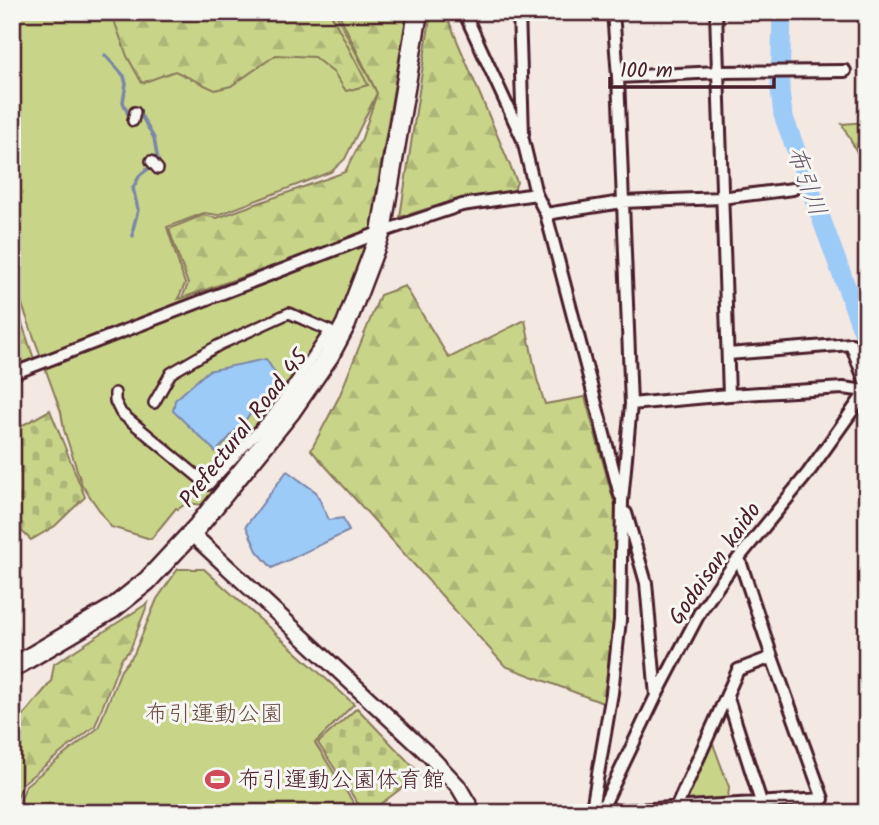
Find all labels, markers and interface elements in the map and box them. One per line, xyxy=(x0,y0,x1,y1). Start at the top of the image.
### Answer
scale bar xyxy=(610,46,774,90)
text: 100 m xyxy=(620,55,673,88)
water label: 布引川 xyxy=(775,141,836,222)
street label: Prefectural Road 45 xyxy=(171,341,319,516)
street label: Godaisan kaido xyxy=(660,495,771,633)
park label: 布引運動公園 xyxy=(145,697,283,733)
place label: 布引運動公園体育館 xyxy=(238,763,445,799)
sports icon: 布引運動公園体育館 xyxy=(204,765,232,793)

